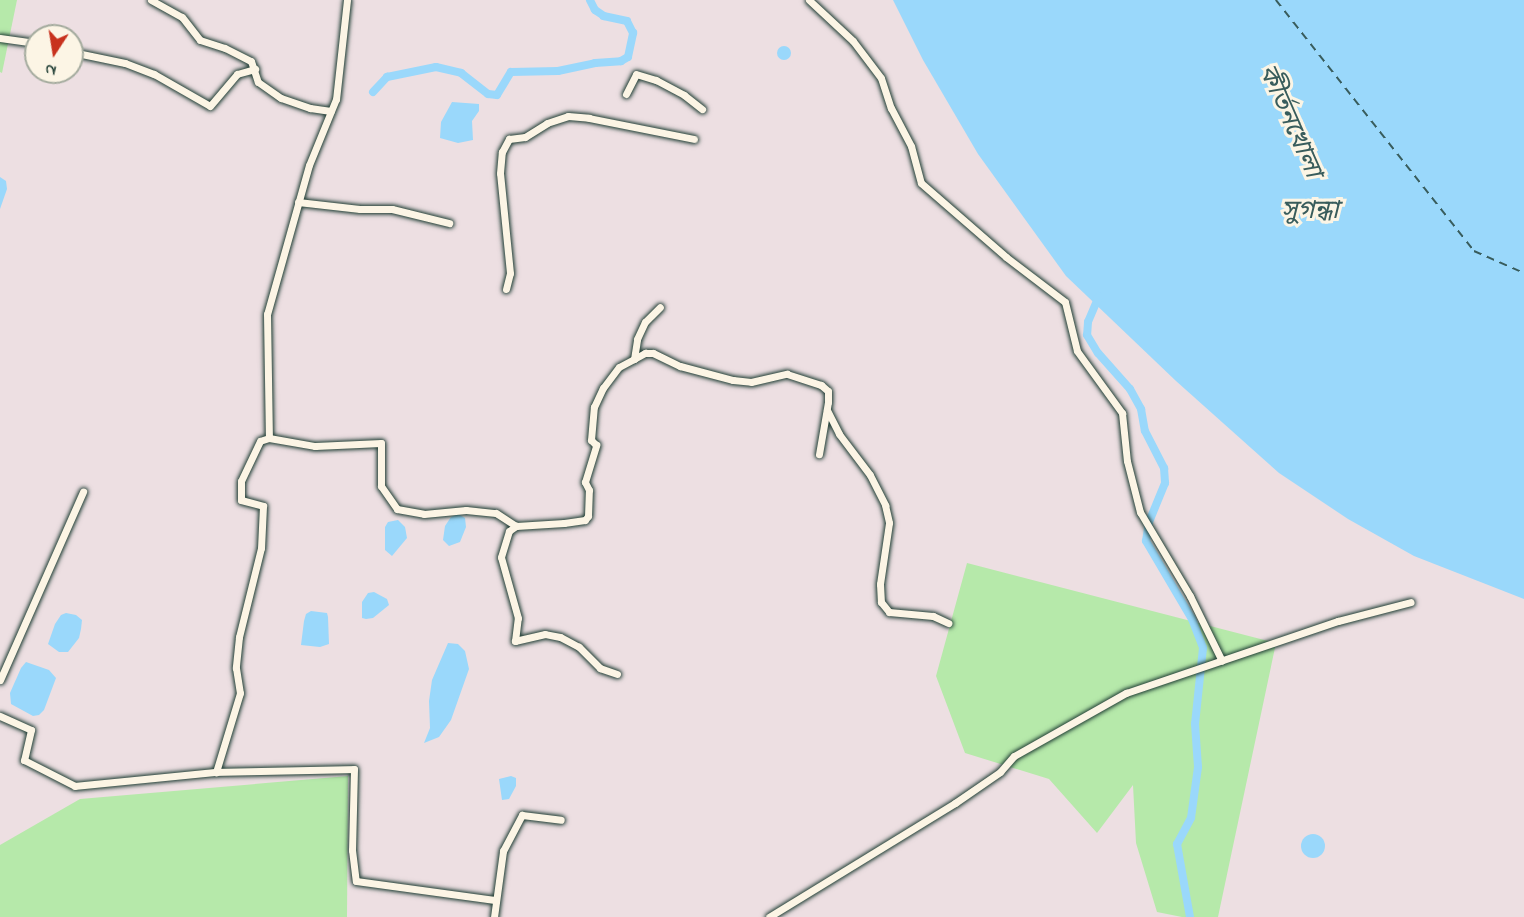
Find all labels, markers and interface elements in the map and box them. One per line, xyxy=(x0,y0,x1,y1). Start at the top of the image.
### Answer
north arrow xyxy=(24,24,84,84)
text: N xyxy=(43,57,58,83)
water label: কীর্তনখোলা xyxy=(1249,61,1327,183)
water label: সুগন্ধা xyxy=(1281,197,1339,229)

